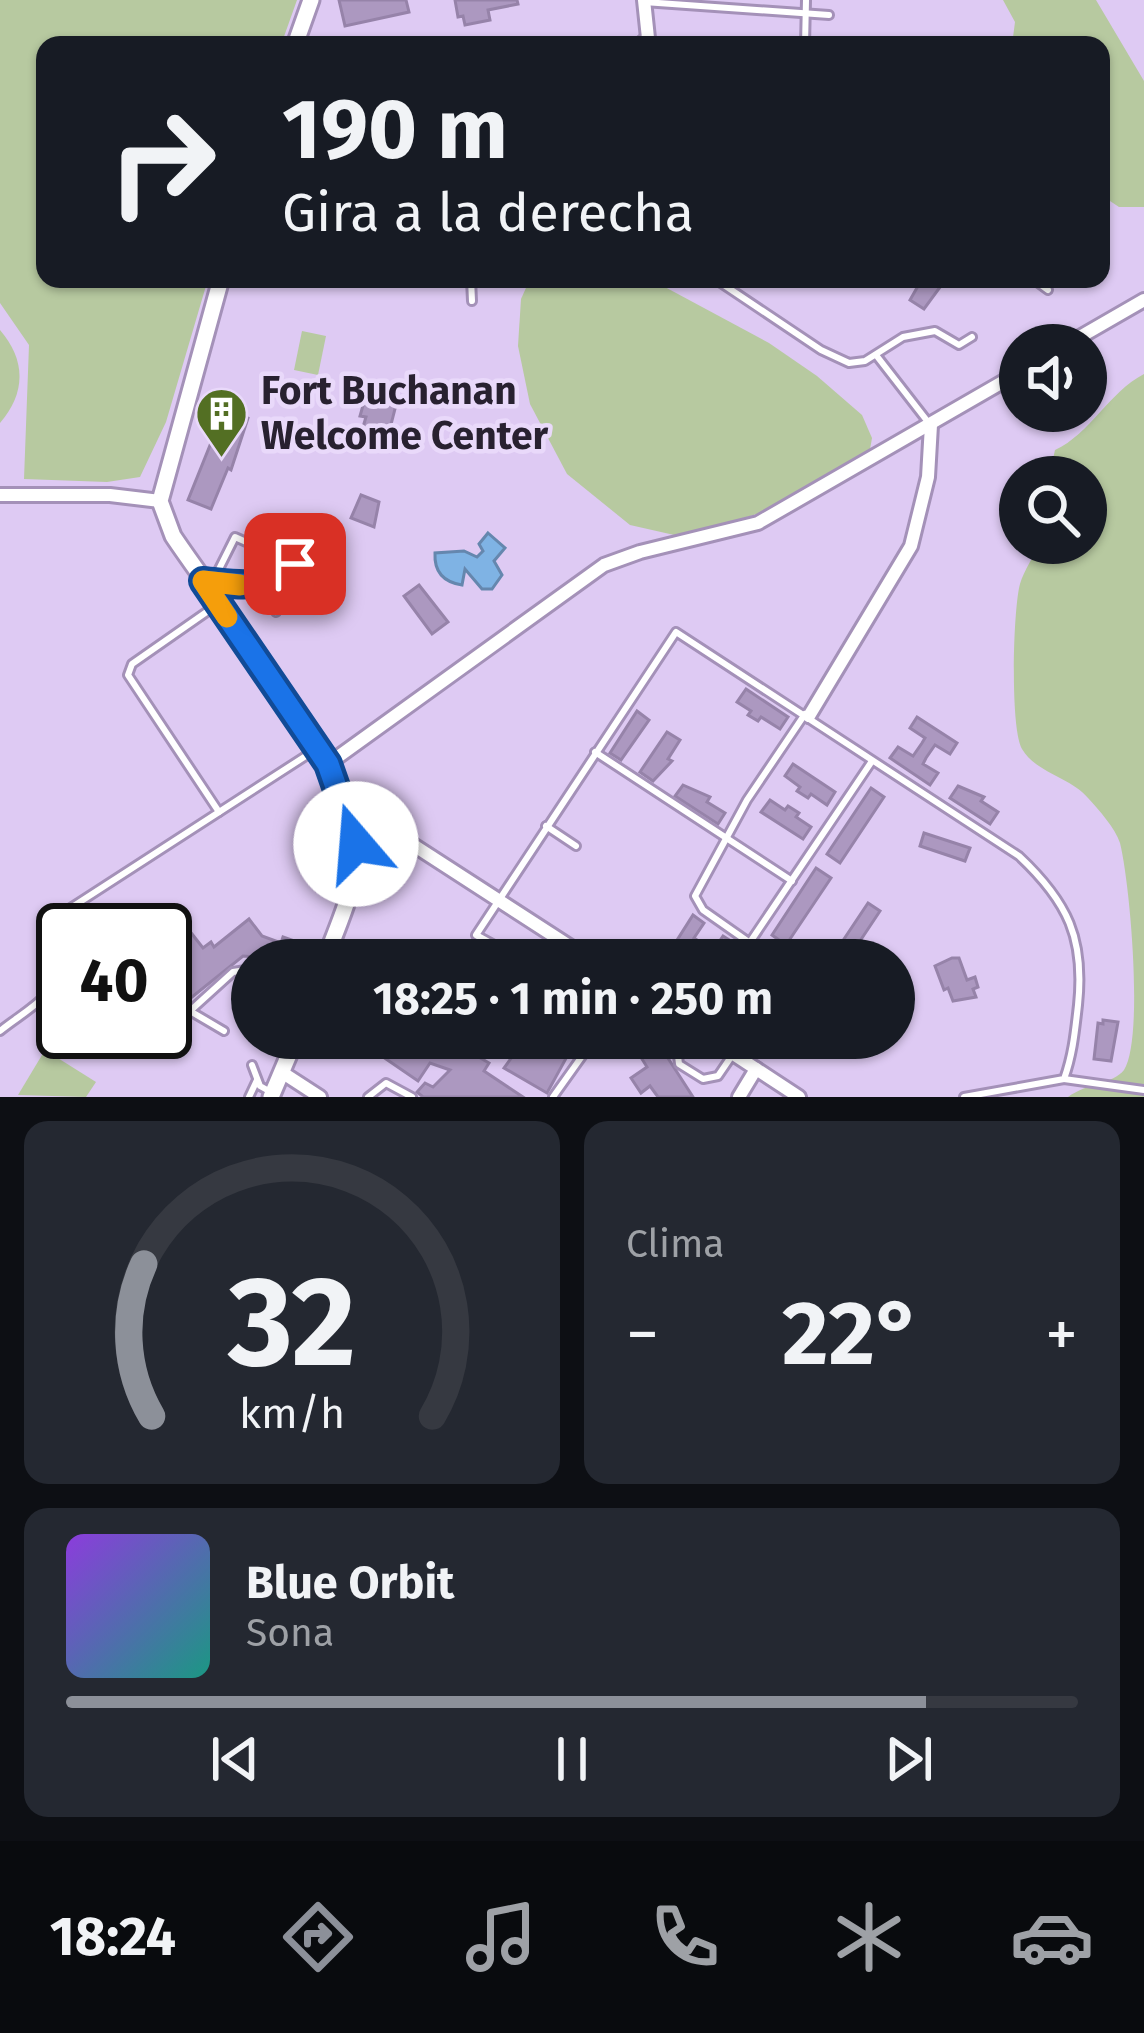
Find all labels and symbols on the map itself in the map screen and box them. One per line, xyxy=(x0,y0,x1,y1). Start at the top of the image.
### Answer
place label: Fort Buchanan Welcome Center xyxy=(261,368,549,459)
building icon: Fort Buchanan Welcome Center xyxy=(194,385,250,459)
pin xyxy=(244,513,346,615)
position arrow xyxy=(293,781,419,907)
speed limit sign: 40 xyxy=(36,903,192,1059)

